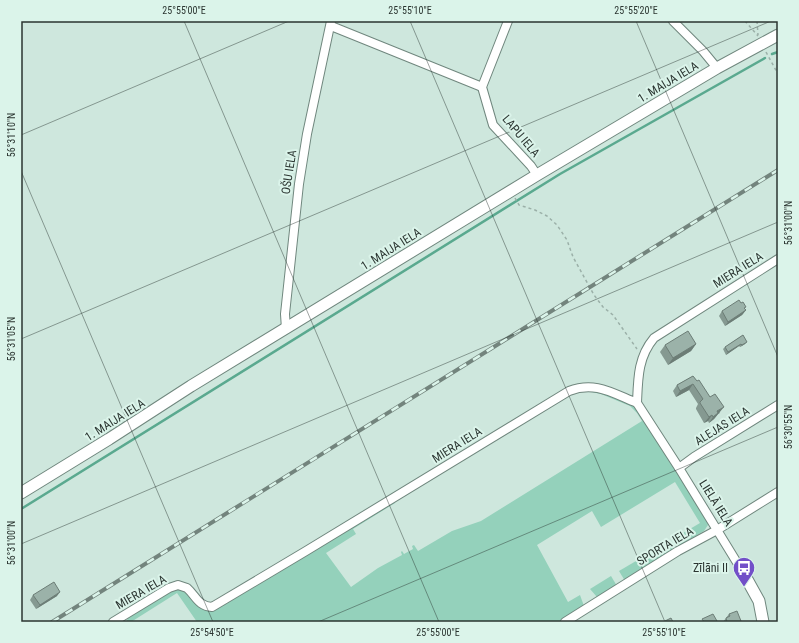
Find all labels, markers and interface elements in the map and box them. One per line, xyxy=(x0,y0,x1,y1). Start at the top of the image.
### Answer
text: 25°55'00"E xyxy=(162,5,206,16)
text: 25°55'10"E xyxy=(388,5,432,16)
text: 25°55'20"E xyxy=(614,5,658,16)
street label: 1. MAIJA IELA xyxy=(635,58,701,106)
street label: LAPU IELA xyxy=(499,112,543,160)
text: 56°31'10"N xyxy=(6,113,17,157)
street label: OŠU IELA xyxy=(278,149,299,195)
text: 56°31'00"N xyxy=(783,201,794,245)
street label: 1. MAIJA IELA xyxy=(358,225,424,273)
street label: MIERA IELA xyxy=(711,249,765,291)
text: 56°31'05"N xyxy=(6,317,17,361)
street label: 1. MAIJA IELA xyxy=(82,396,148,444)
street label: ALEJAS IELA xyxy=(692,404,752,448)
text: 56°30'55"N xyxy=(783,405,794,449)
street label: MIERA IELA xyxy=(430,424,484,466)
street label: LIELĀ IELA xyxy=(696,477,736,529)
text: 56°31'00"N xyxy=(6,521,17,565)
street label: SPORTA IELA xyxy=(634,524,696,568)
bus stop icon: Zīlāni II xyxy=(731,555,757,588)
place label: Zīlāni II xyxy=(693,561,728,575)
street label: MIERA IELA xyxy=(113,572,169,612)
text: 25°54'50"E xyxy=(190,627,234,638)
text: 25°55'00"E xyxy=(416,627,460,638)
text: 25°55'10"E xyxy=(642,627,686,638)

